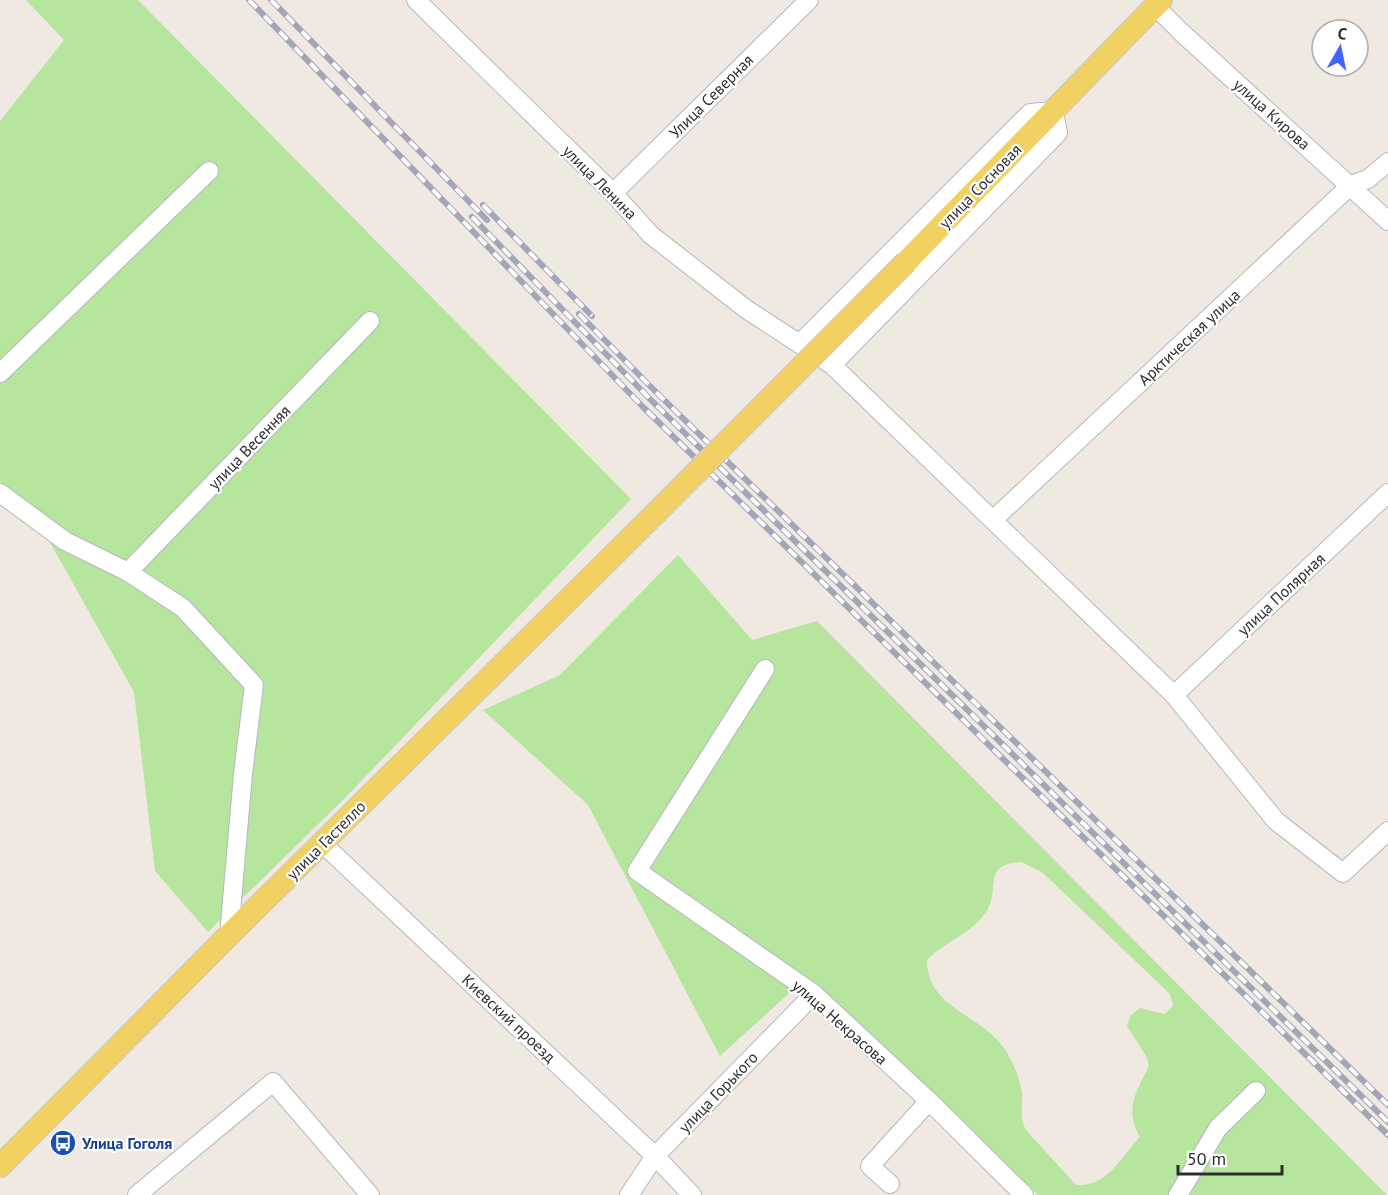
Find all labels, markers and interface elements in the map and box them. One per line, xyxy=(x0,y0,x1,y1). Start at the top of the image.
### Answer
north arrow xyxy=(1310,18,1370,78)
text: С xyxy=(1336,23,1348,44)
street label: Улица Северная xyxy=(665,50,757,142)
street label: улица Кирова xyxy=(1229,74,1315,154)
street label: улица Сосновая xyxy=(935,139,1025,233)
street label: улица Ленина xyxy=(559,141,641,223)
street label: Арктическая улица xyxy=(1134,285,1244,389)
street label: улица Весенняя xyxy=(204,401,294,493)
street label: улица Полярная xyxy=(1233,548,1329,640)
street label: улица Гастелло xyxy=(282,796,370,884)
street label: Киевский проезд xyxy=(458,969,560,1067)
street label: улица Некрасова xyxy=(788,975,892,1069)
street label: улица Горького xyxy=(674,1047,762,1137)
bus stop icon: Улица Гоголя xyxy=(48,1128,78,1158)
place label: Улица Гоголя xyxy=(81,1133,172,1153)
scale bar xyxy=(1178,1138,1282,1176)
text: 50 m xyxy=(1187,1147,1226,1170)

